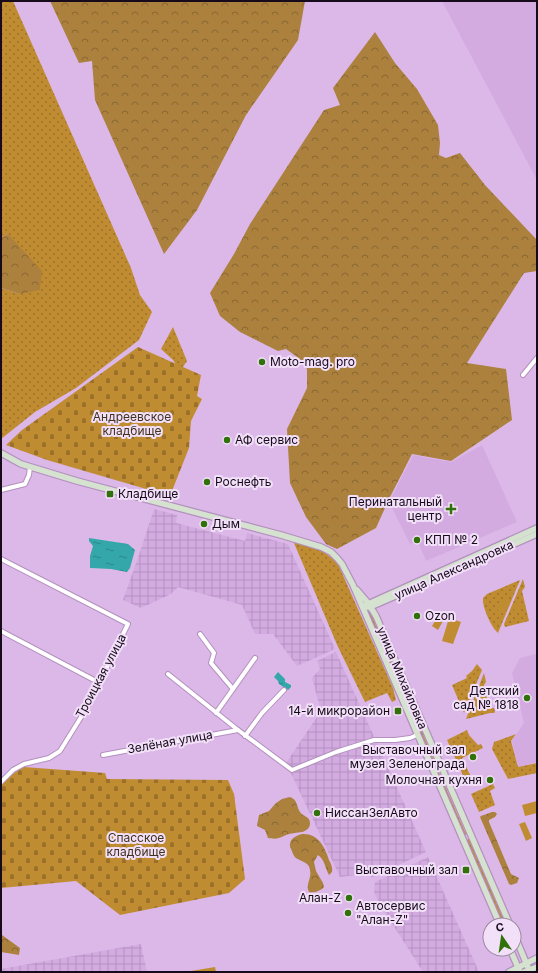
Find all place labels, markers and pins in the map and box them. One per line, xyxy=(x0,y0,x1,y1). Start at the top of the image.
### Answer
place label: Moto-mag. pro xyxy=(270,354,355,369)
marker: Moto-mag. pro xyxy=(257,357,267,367)
place label: АФ сервис xyxy=(235,432,298,447)
marker: АФ сервис xyxy=(222,435,232,445)
place label: Роснефть xyxy=(215,474,272,489)
marker: Роснефть xyxy=(202,477,212,487)
place label: Кладбище xyxy=(118,486,178,501)
marker: Кладбище xyxy=(105,489,115,499)
place label: Перинатальный центр xyxy=(349,494,442,523)
marker: Перинатальный центр xyxy=(445,503,457,515)
place label: Дым xyxy=(212,516,240,531)
marker: Дым xyxy=(199,519,209,529)
place label: КПП № 2 xyxy=(425,532,478,547)
marker: КПП № 2 xyxy=(412,535,422,545)
place label: Ozon xyxy=(425,608,455,623)
marker: Ozon xyxy=(412,611,422,621)
place label: Детский сад № 1818 xyxy=(453,683,519,712)
marker: Детский сад № 1818 xyxy=(522,693,532,703)
place label: 14-й микрорайон xyxy=(288,703,390,718)
marker: 14-й микрорайон xyxy=(393,706,403,716)
place label: Выставочный зал музея Зеленограда xyxy=(350,742,465,771)
marker: Выставочный зал музея Зеленограда xyxy=(468,752,478,762)
place label: Молочная кухня xyxy=(385,772,482,787)
marker: Молочная кухня xyxy=(485,775,495,785)
place label: НиссанЗелАвто xyxy=(325,805,418,820)
marker: НиссанЗелАвто xyxy=(312,808,322,818)
place label: Выставочный зал xyxy=(355,862,458,877)
marker: Выставочный зал xyxy=(461,865,471,875)
place label: Алан-Z xyxy=(299,890,341,905)
marker: Алан-Z xyxy=(344,893,354,903)
place label: Автосервис "Алан-Z" xyxy=(356,898,426,927)
marker: Автосервис "Алан-Z" xyxy=(343,908,353,918)

